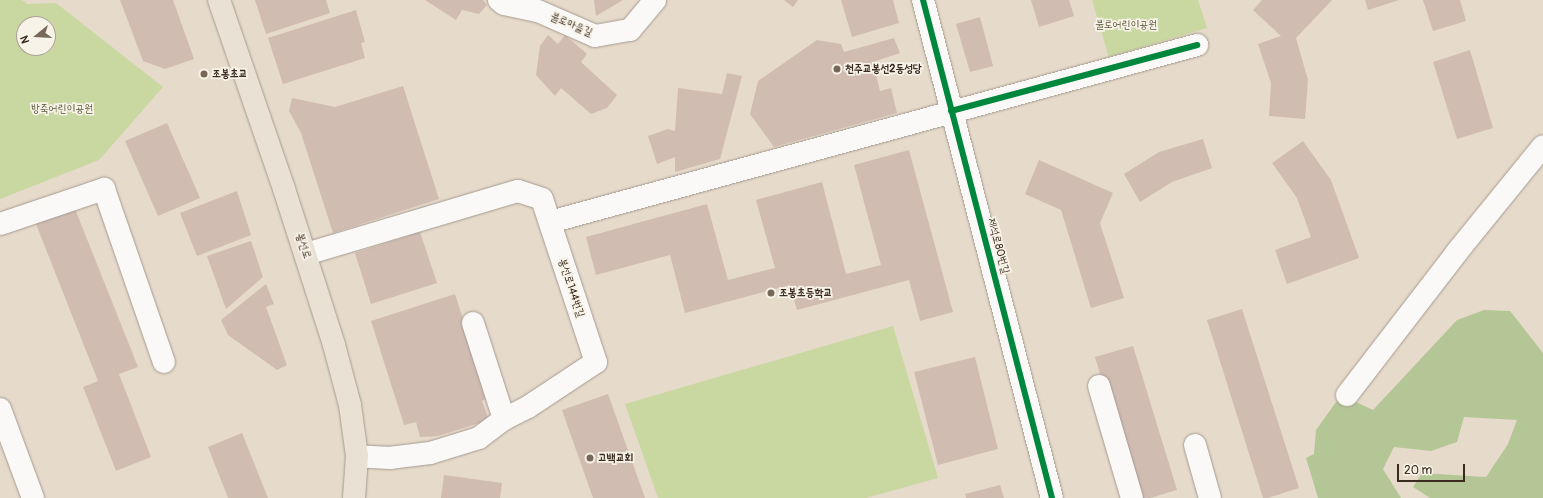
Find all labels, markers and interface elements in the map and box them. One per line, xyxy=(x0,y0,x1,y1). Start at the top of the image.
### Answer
street label: 불로마을길 xyxy=(548,10,594,40)
north arrow xyxy=(16,16,56,56)
park label: 불로어린이공원 xyxy=(1095,18,1157,32)
text: N xyxy=(18,34,32,45)
place label: 천주교봉선2동성당 xyxy=(845,62,922,76)
marker: 천주교봉선2동성당 xyxy=(832,64,842,74)
place label: 조봉초교 xyxy=(212,67,247,81)
marker: 조봉초교 xyxy=(199,69,209,79)
park label: 방죽어린이공원 xyxy=(31,102,93,116)
street label: 제석로80번길 xyxy=(984,217,1012,275)
street label: 봉선로 xyxy=(293,231,313,261)
street label: 봉선로144번길 xyxy=(555,257,587,319)
place label: 조봉초등학교 xyxy=(779,286,832,300)
marker: 조봉초등학교 xyxy=(766,288,776,298)
place label: 고백교회 xyxy=(598,451,633,465)
marker: 고백교회 xyxy=(585,453,595,463)
scale bar xyxy=(1399,456,1467,482)
text: 20 m xyxy=(1404,463,1432,478)

